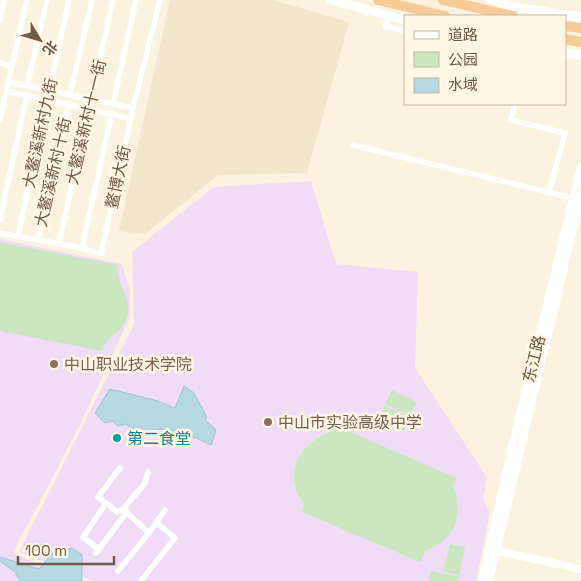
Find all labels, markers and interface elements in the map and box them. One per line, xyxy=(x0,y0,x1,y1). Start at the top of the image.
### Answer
north arrow xyxy=(15,15,65,65)
legend xyxy=(404,15,566,105)
text: 道路 xyxy=(448,25,478,44)
text: 北 xyxy=(39,37,62,59)
text: 公园 xyxy=(448,50,478,69)
street label: 大鳌溪新村十一街 xyxy=(61,57,111,187)
text: 水域 xyxy=(448,75,478,94)
street label: 大鳌溪新村九街 xyxy=(18,76,62,190)
street label: 大鳌溪新村十街 xyxy=(30,115,76,229)
street label: 鳌博大街 xyxy=(101,144,135,210)
street label: 东江路 xyxy=(518,333,550,385)
place label: 中山职业技术学院 xyxy=(64,354,192,375)
marker: 中山职业技术学院 xyxy=(48,358,60,370)
place label: 中山市实验高级中学 xyxy=(278,412,422,433)
marker: 中山市实验高级中学 xyxy=(262,416,274,428)
place label: 第二食堂 xyxy=(127,428,191,449)
marker: 第二食堂 xyxy=(111,432,123,444)
scale bar xyxy=(18,534,114,566)
text: 100 m xyxy=(25,541,67,560)

